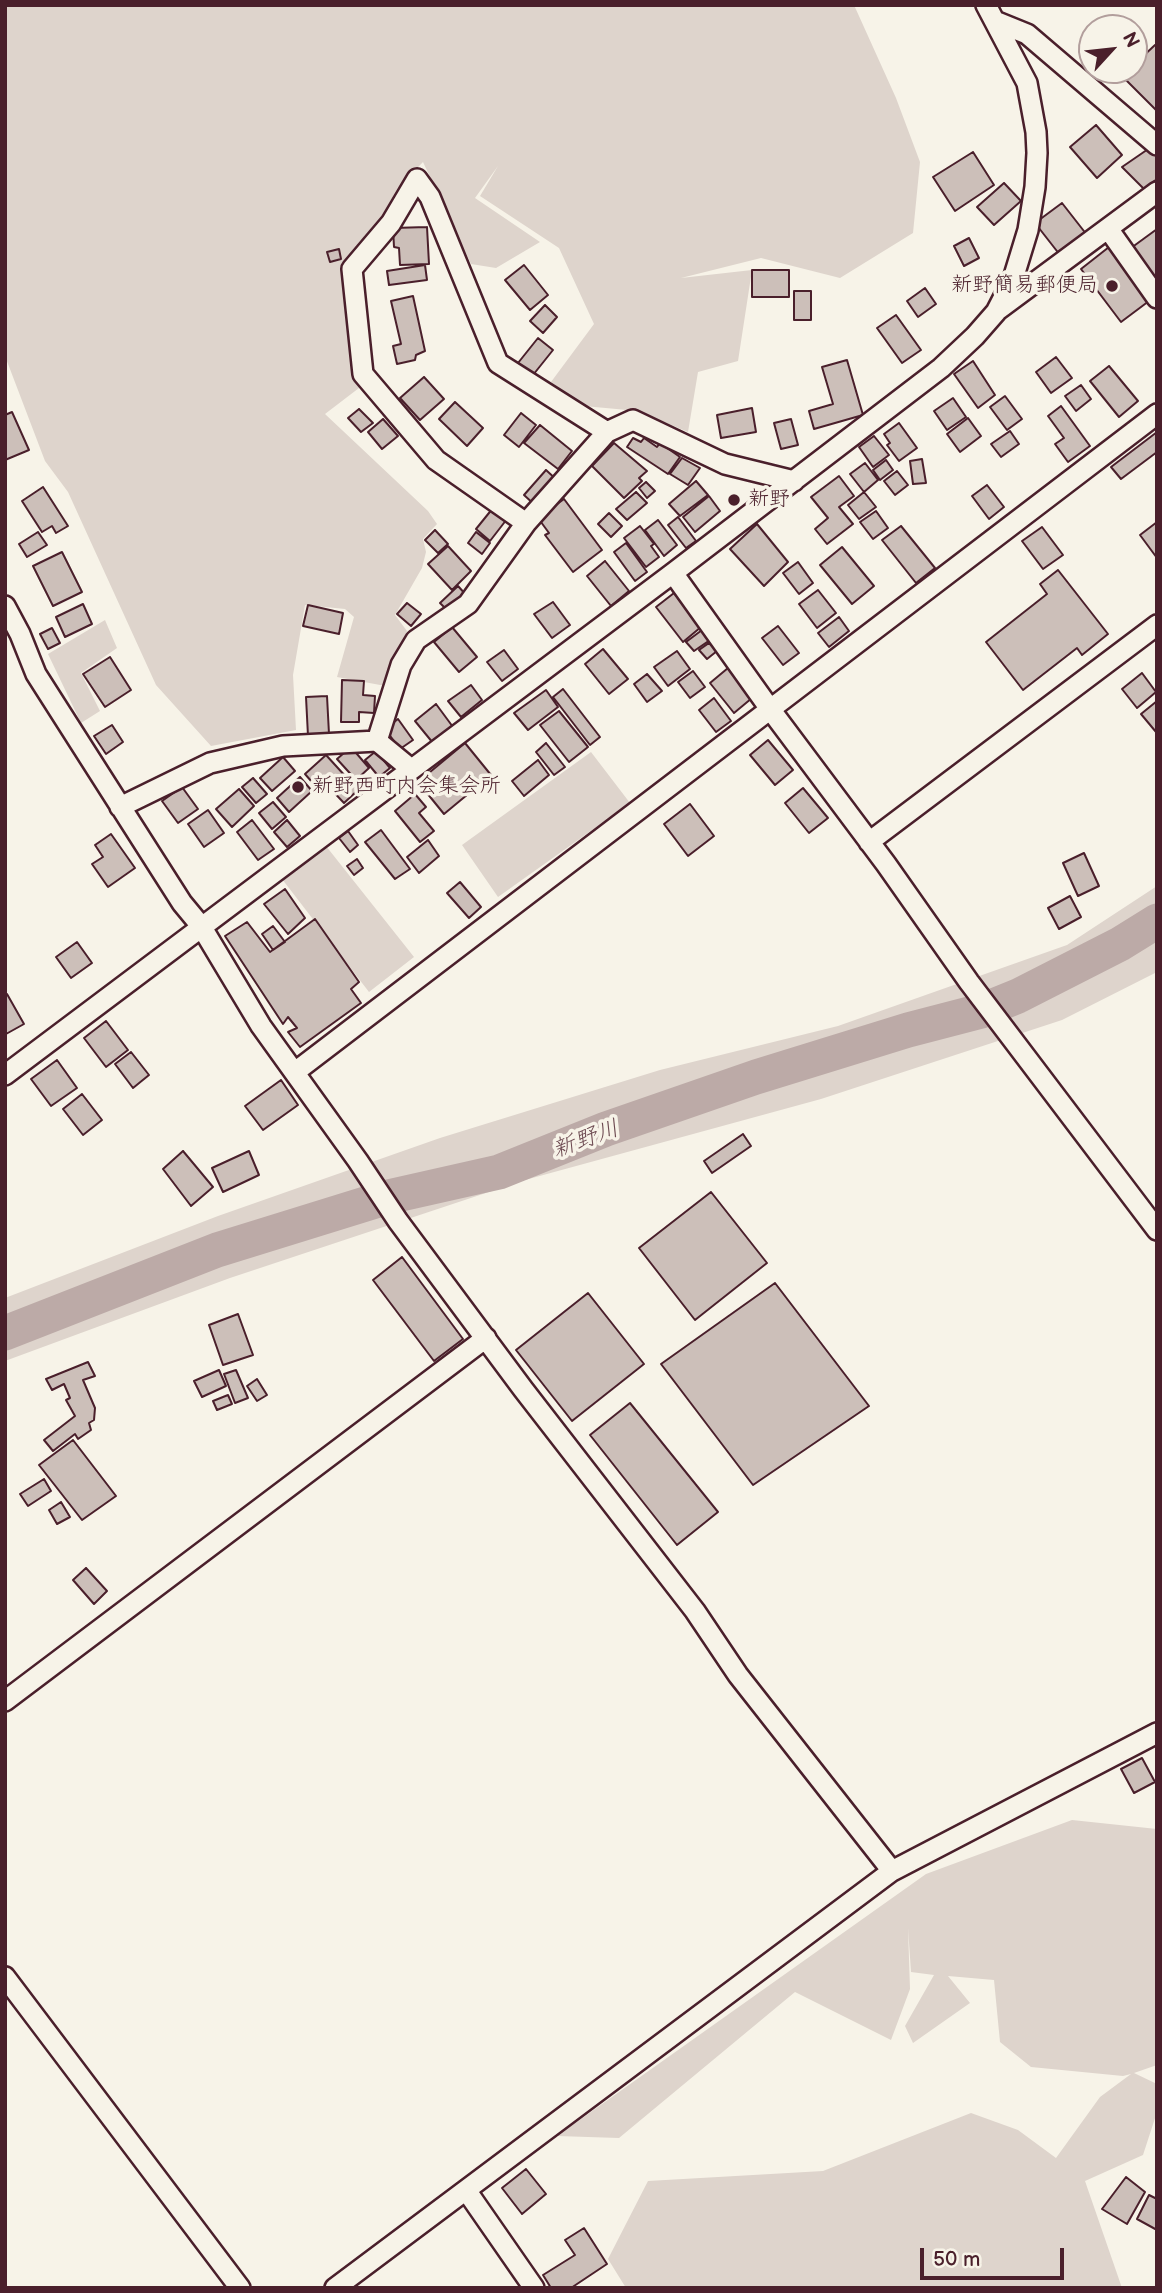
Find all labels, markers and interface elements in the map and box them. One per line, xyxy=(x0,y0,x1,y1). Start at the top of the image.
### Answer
north arrow xyxy=(1078,14,1148,84)
text: N xyxy=(1117,29,1144,52)
place label: 新野簡易郵便局 xyxy=(951,273,1098,299)
marker: 新野簡易郵便局 xyxy=(1104,278,1120,294)
place label: 新野 xyxy=(748,487,790,513)
marker: 新野 xyxy=(726,492,742,508)
place label: 新野西町内会集会所 xyxy=(312,774,501,800)
marker: 新野西町内会集会所 xyxy=(290,779,306,795)
water label: 新野川 xyxy=(549,1115,623,1165)
scale bar xyxy=(924,2234,1068,2278)
text: 50 m xyxy=(933,2247,980,2272)

